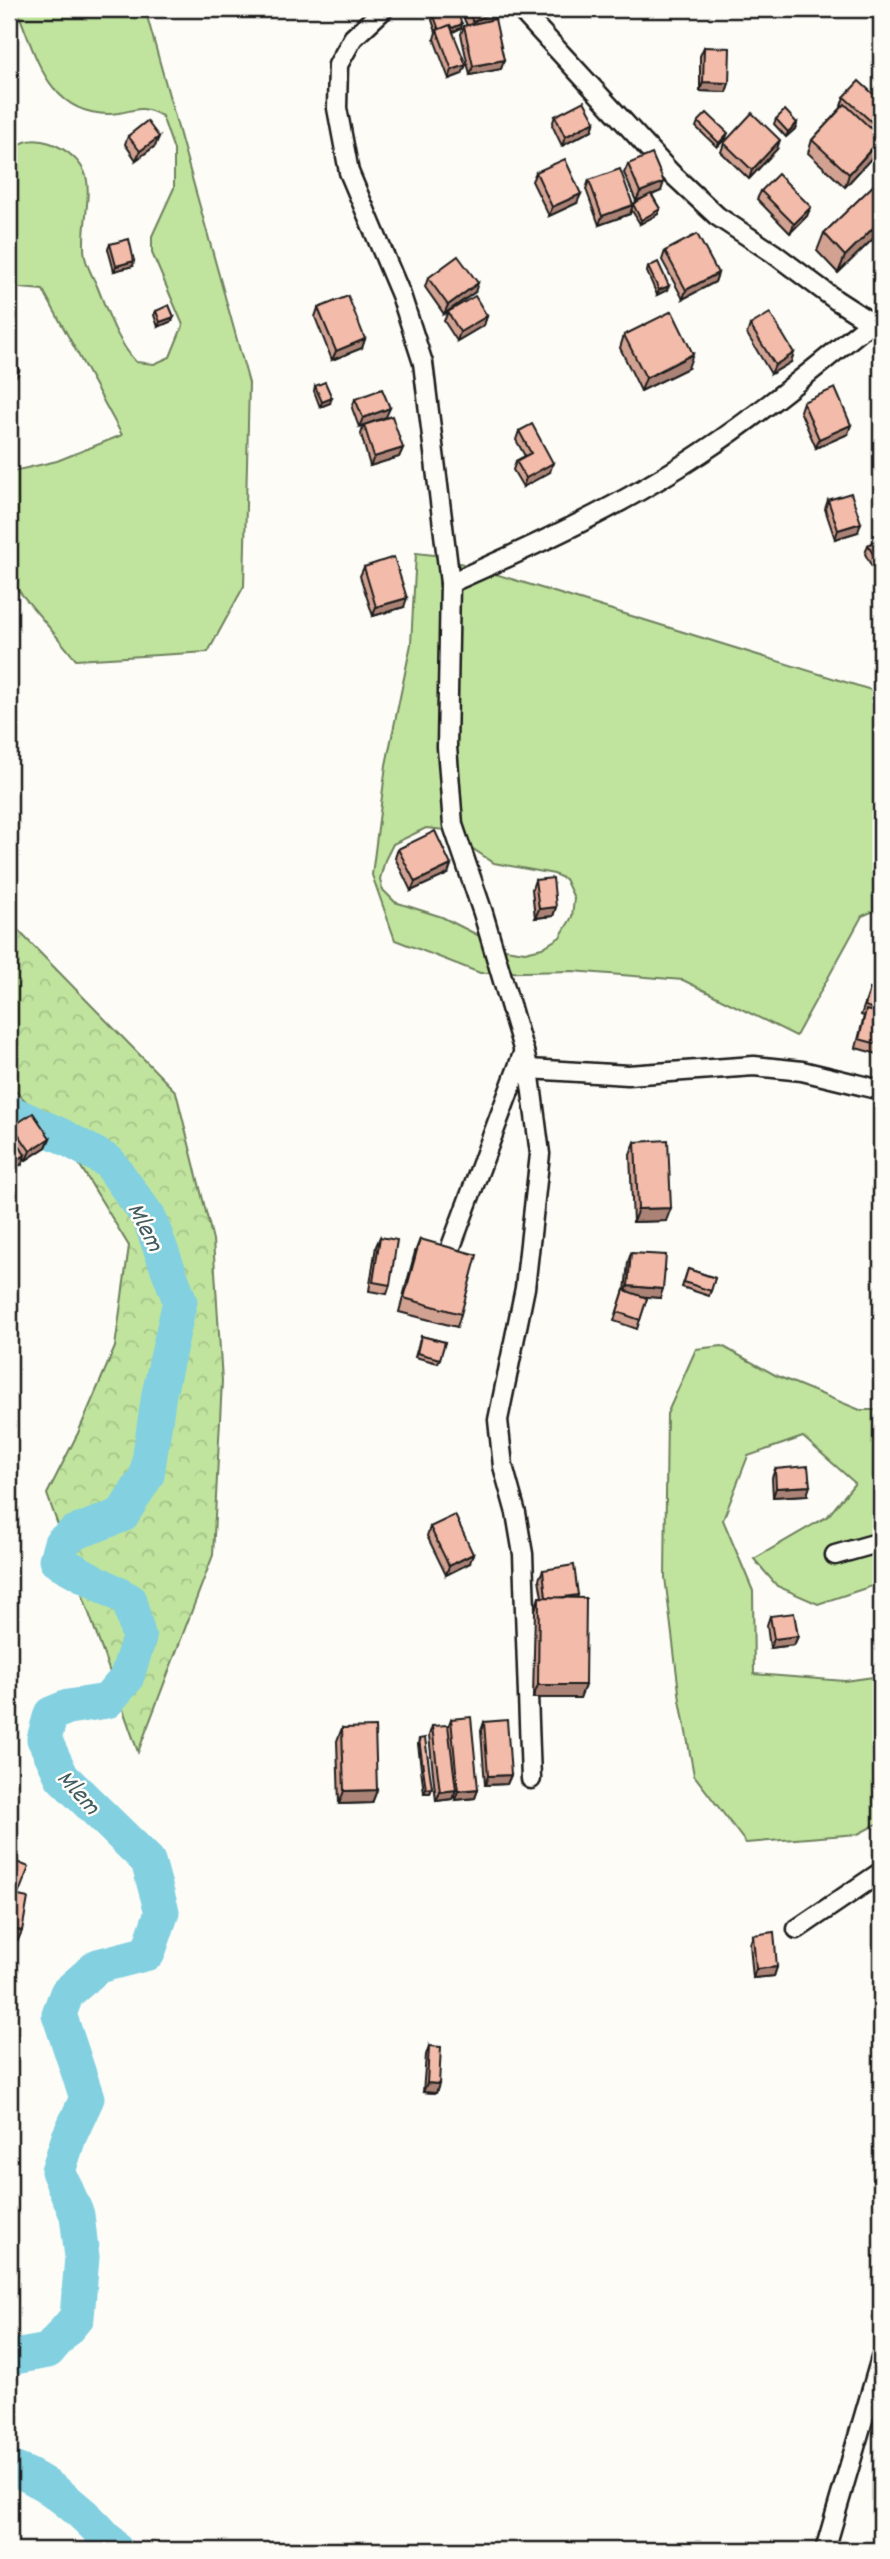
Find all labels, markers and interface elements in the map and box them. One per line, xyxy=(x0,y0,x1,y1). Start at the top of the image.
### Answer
water label: Mlem xyxy=(116,1197,172,1260)
water label: Mlem xyxy=(47,1762,109,1825)

